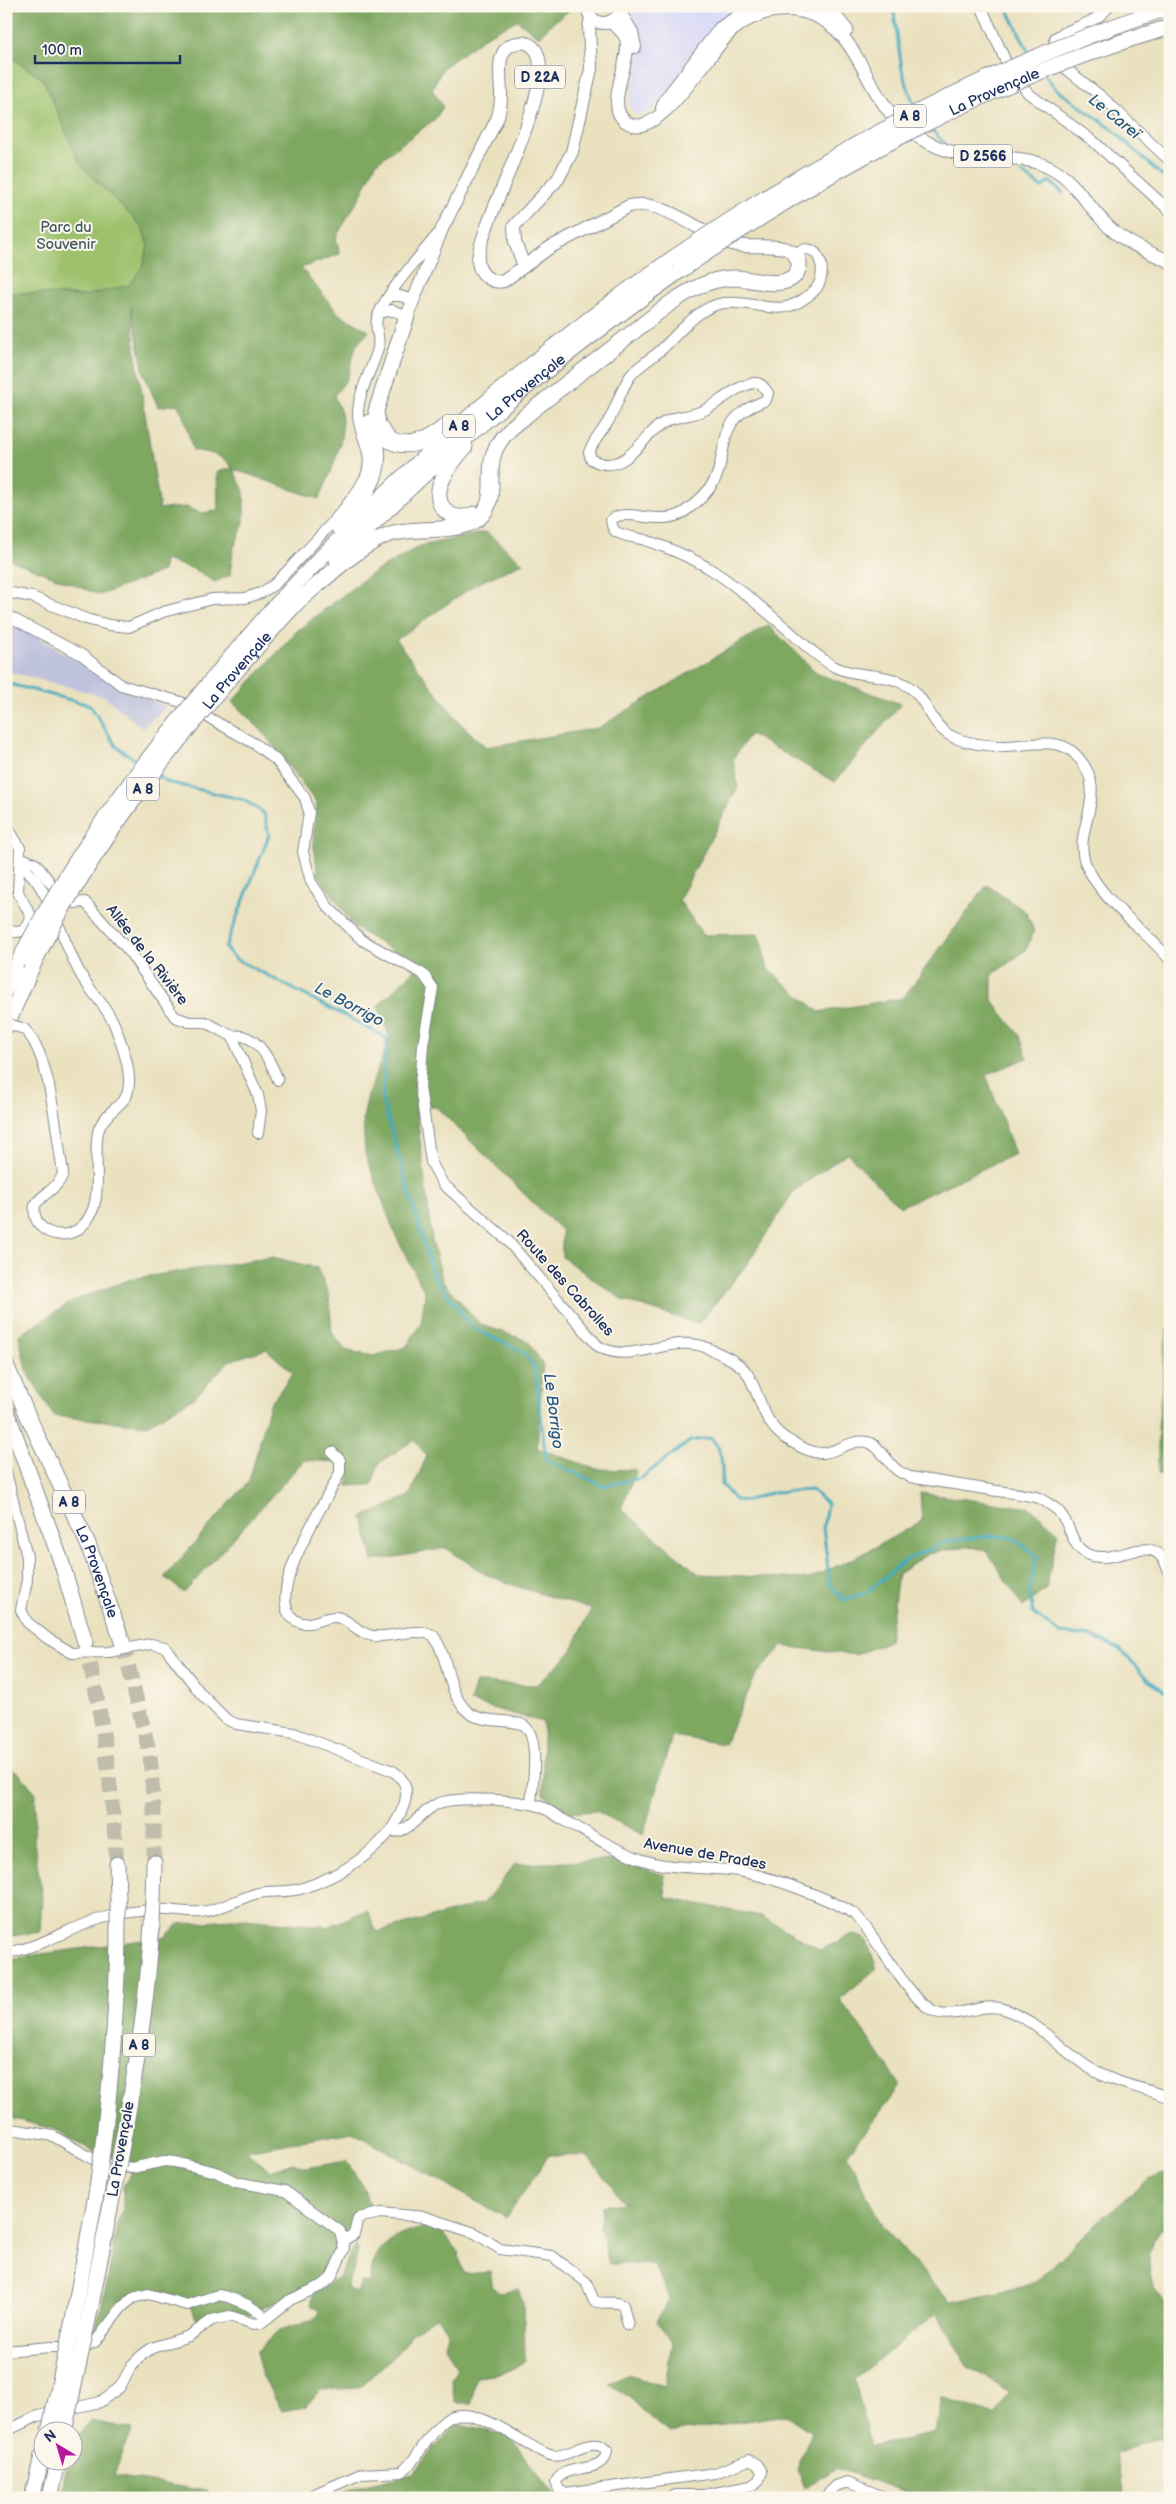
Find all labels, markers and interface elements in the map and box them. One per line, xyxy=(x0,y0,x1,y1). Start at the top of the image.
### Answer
scale bar xyxy=(35,32,180,64)
text: 100 m xyxy=(42,41,82,60)
street label: La Provençale xyxy=(946,63,1042,120)
road number: D 22A xyxy=(515,66,565,88)
water label: Le Careï xyxy=(1084,90,1145,145)
road number: A 8 xyxy=(894,104,926,128)
road number: D 2566 xyxy=(954,144,1012,168)
park label: Parc du Souvenir xyxy=(36,218,96,254)
street label: La Provençale xyxy=(482,350,569,425)
road number: A 8 xyxy=(443,414,475,438)
street label: La Provençale xyxy=(198,627,276,713)
road number: A 8 xyxy=(127,778,159,801)
street label: Allée de la Rivière xyxy=(102,901,192,1009)
water label: Le Borrigo xyxy=(311,979,387,1031)
street label: Route des Cabrolles xyxy=(512,1226,618,1341)
water label: Le Borrigo xyxy=(539,1372,567,1450)
road number: A 8 xyxy=(53,1490,85,1514)
street label: La Provençale xyxy=(71,1522,123,1620)
street label: Avenue de Prades xyxy=(642,1834,768,1874)
road number: A 8 xyxy=(123,2034,155,2056)
street label: La Provençale xyxy=(103,2100,139,2198)
north arrow xyxy=(32,2422,82,2472)
text: N xyxy=(41,2426,60,2446)

